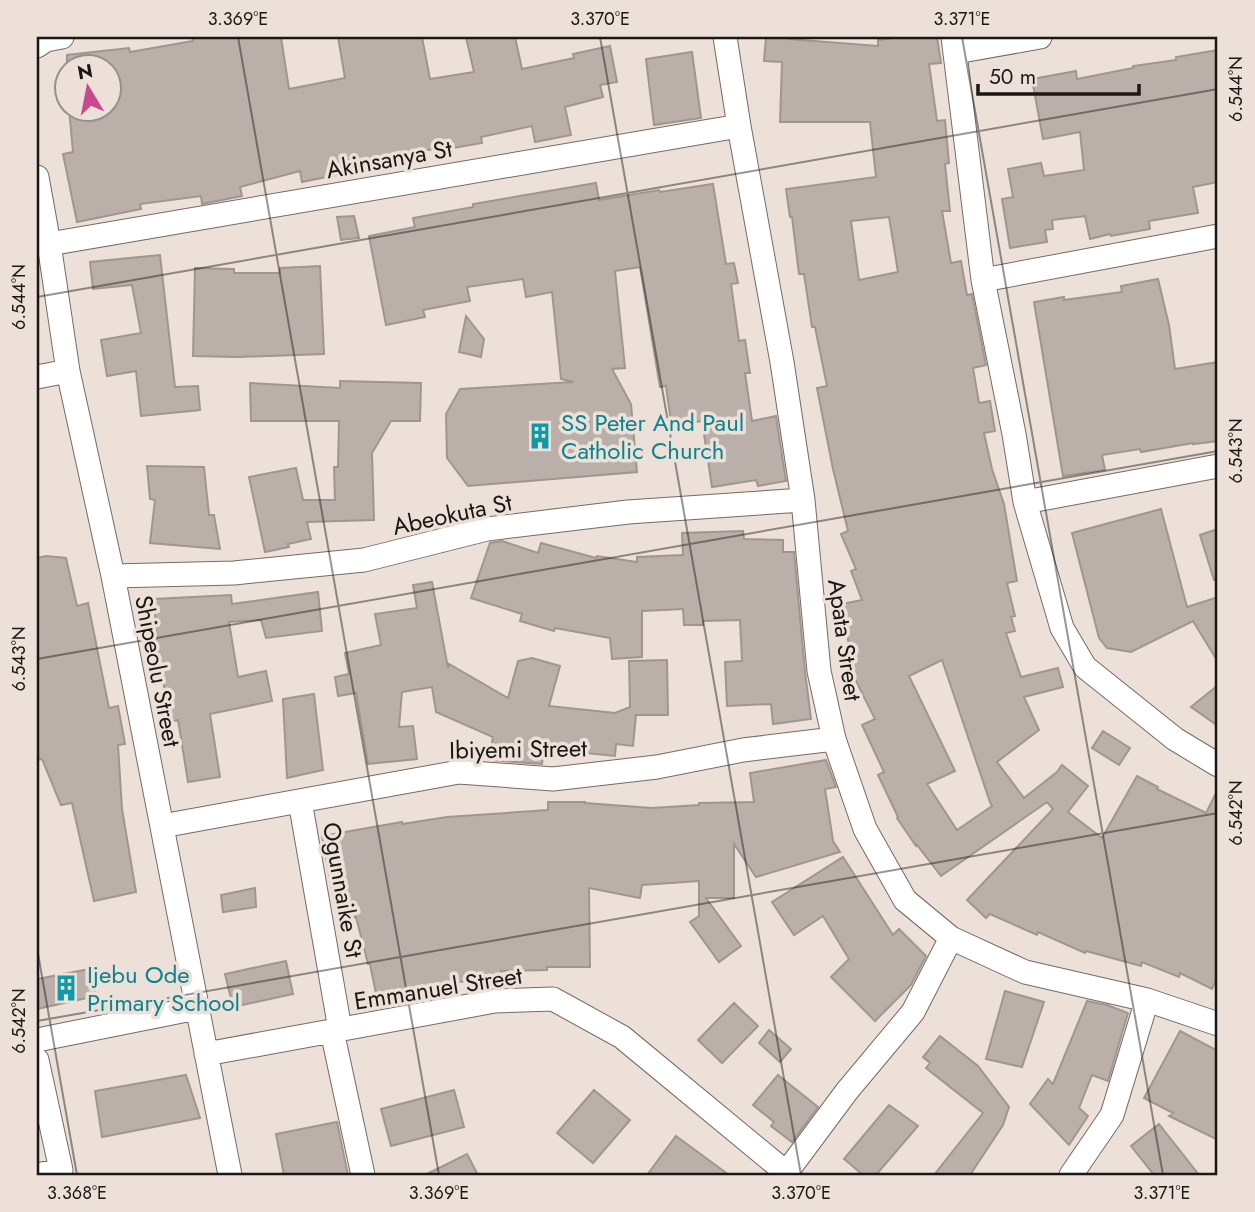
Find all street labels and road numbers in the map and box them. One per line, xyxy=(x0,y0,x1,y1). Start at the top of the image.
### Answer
street label: Akinsanya St xyxy=(323,131,455,187)
street label: Abeokuta St xyxy=(389,484,515,544)
street label: Apata Street xyxy=(819,577,871,703)
street label: Shipeolu Street xyxy=(126,592,190,750)
street label: Ibiyemi Street xyxy=(449,730,587,768)
street label: Ogunnaike St xyxy=(314,820,372,961)
street label: Emmanuel Street xyxy=(351,957,525,1019)

